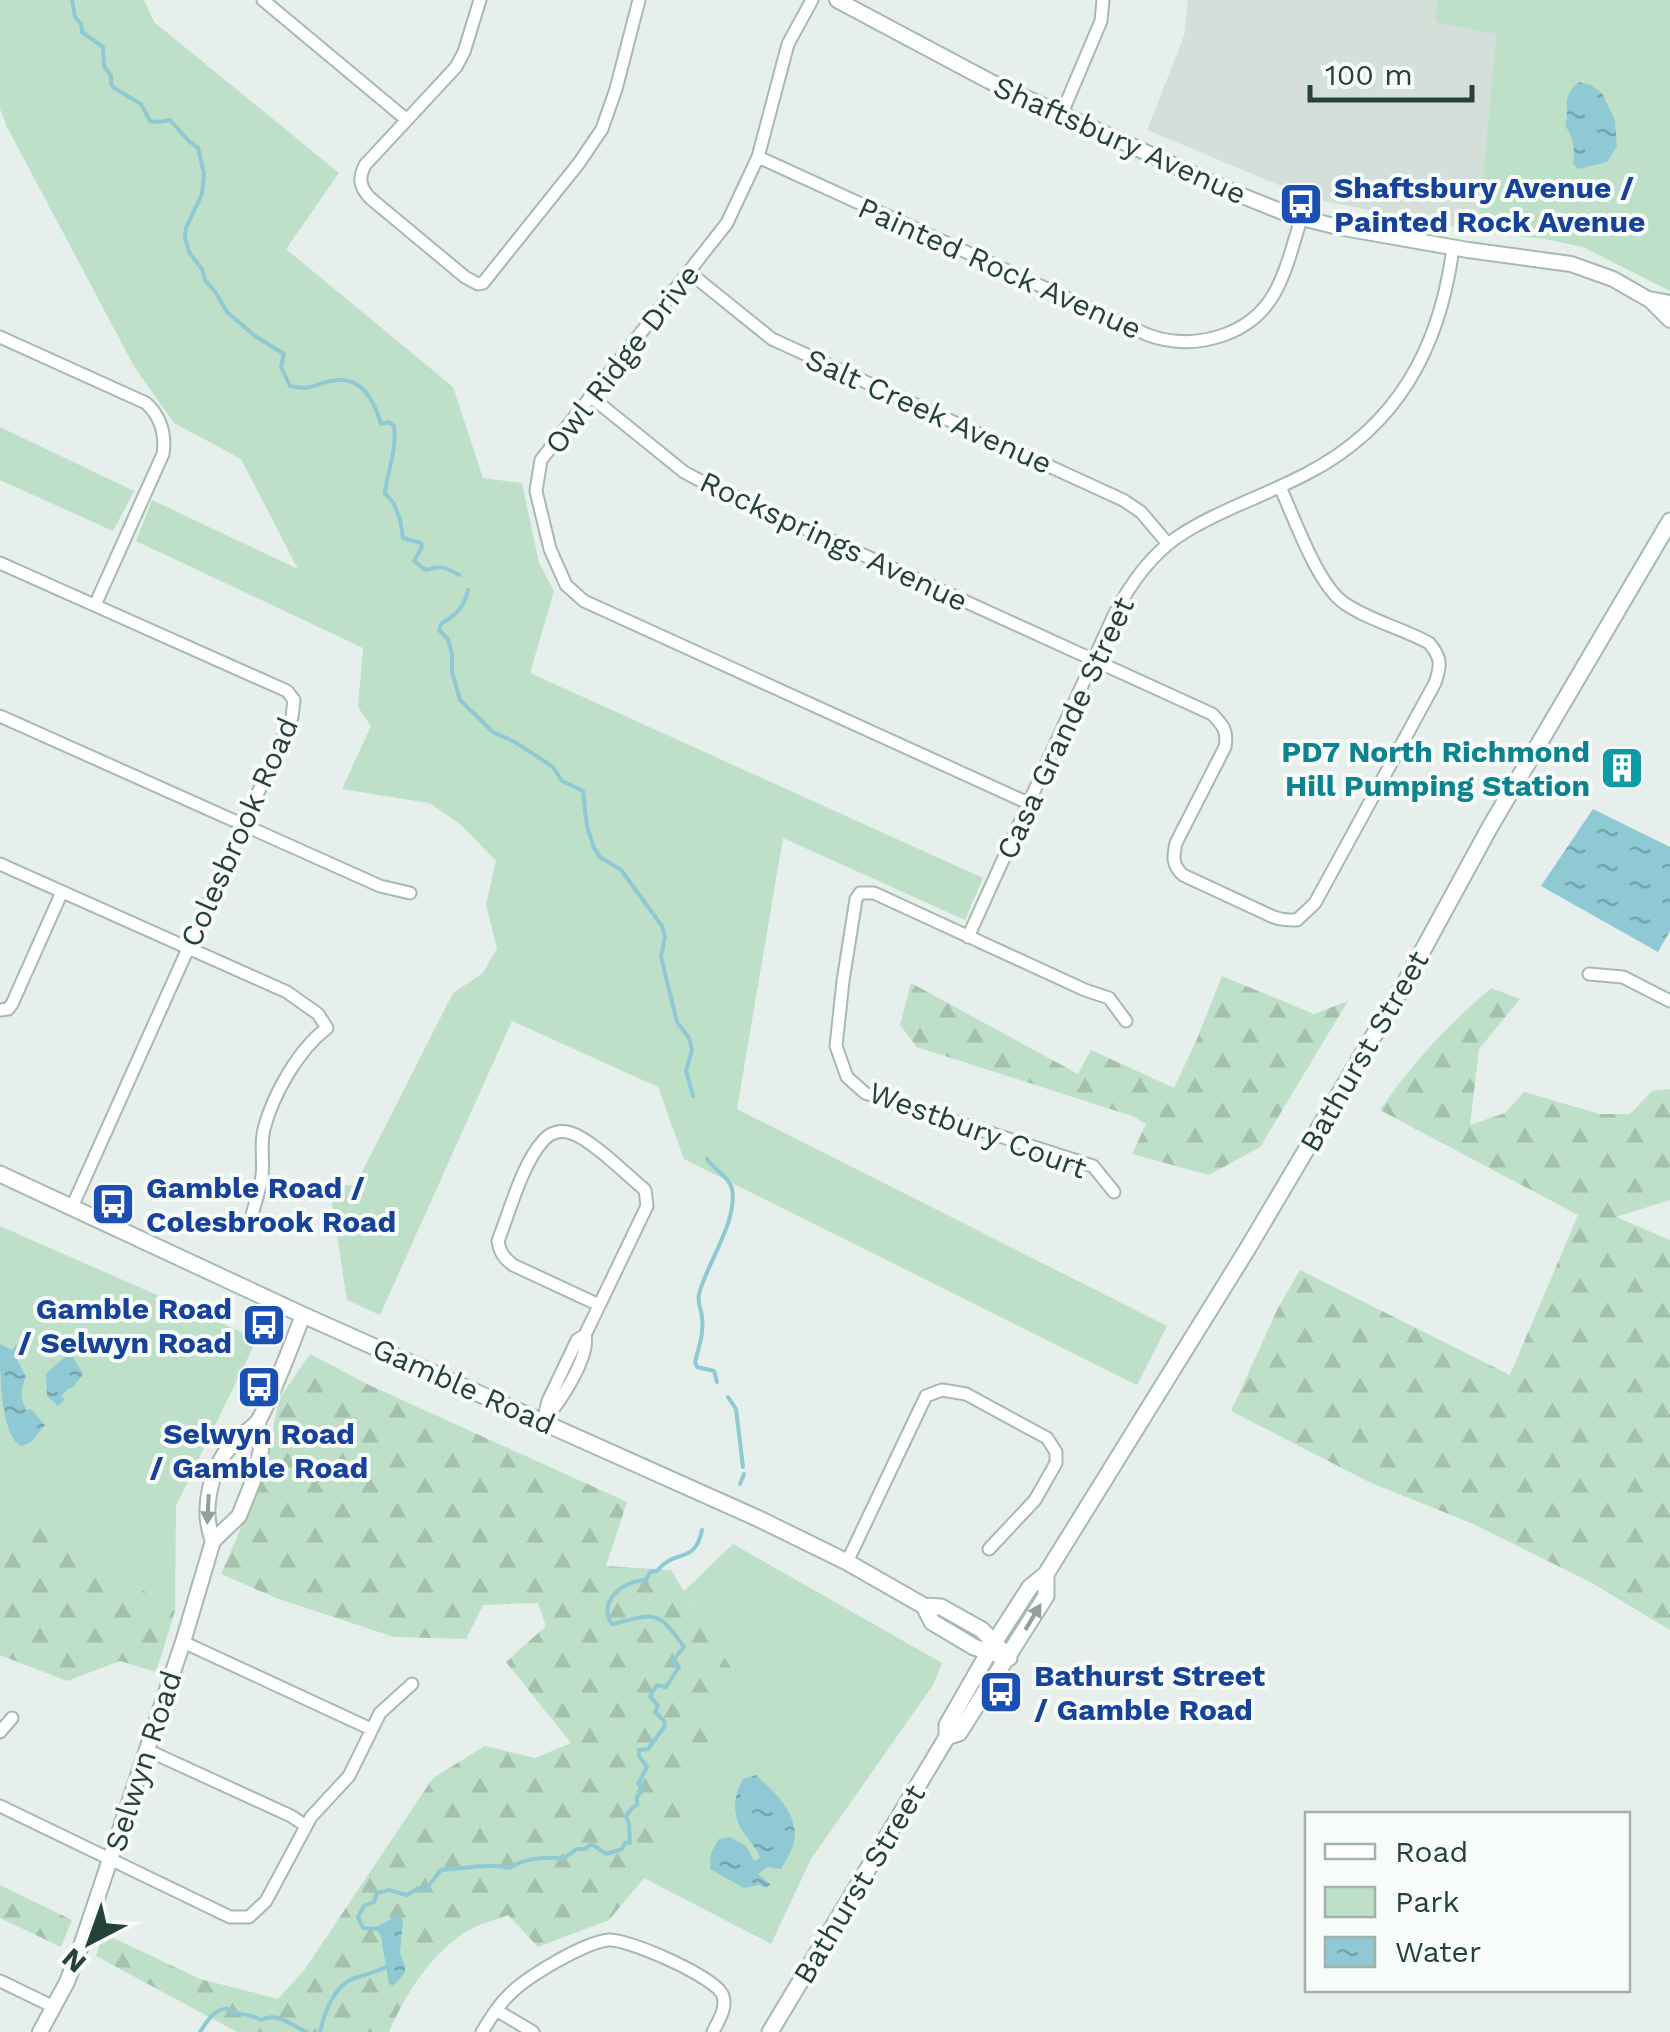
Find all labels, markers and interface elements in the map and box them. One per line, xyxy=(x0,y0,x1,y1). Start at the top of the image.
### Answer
scale bar xyxy=(1310,40,1472,102)
text: 100 m xyxy=(1325,57,1413,92)
street label: Shaftsbury Avenue xyxy=(988,69,1252,211)
place label: Shaftsbury Avenue / Painted Rock Avenue xyxy=(1334,170,1645,239)
bus stop icon: Shaftsbury Avenue / Painted Rock Avenue xyxy=(1278,181,1324,227)
street label: Painted Rock Avenue xyxy=(853,190,1147,346)
street label: Owl Ridge Drive xyxy=(537,257,707,461)
street label: Salt Creek Avenue xyxy=(800,341,1058,481)
street label: Rocksprings Avenue xyxy=(695,464,973,618)
street label: Casa Grande Street xyxy=(989,591,1141,865)
street label: Colesbrook Road xyxy=(173,712,305,952)
place label: PD7 North Richmond Hill Pumping Station xyxy=(1281,734,1590,803)
building icon: PD7 North Richmond Hill Pumping Station xyxy=(1599,745,1645,791)
street label: Bathurst Street xyxy=(1292,944,1436,1158)
street label: Westbury Court xyxy=(864,1074,1092,1186)
place label: Gamble Road / Colesbrook Road xyxy=(146,1170,396,1239)
bus stop icon: Gamble Road / Colesbrook Road xyxy=(90,1181,136,1227)
place label: Gamble Road / Selwyn Road xyxy=(18,1291,232,1360)
bus stop icon: Gamble Road / Selwyn Road xyxy=(241,1302,287,1348)
street label: Gamble Road xyxy=(367,1330,561,1442)
bus stop icon: Selwyn Road / Gamble Road xyxy=(236,1364,282,1410)
place label: Selwyn Road / Gamble Road xyxy=(150,1416,368,1485)
one-way arrow xyxy=(200,1494,216,1525)
one-way arrow xyxy=(1024,1603,1041,1631)
place label: Bathurst Street / Gamble Road xyxy=(1034,1658,1265,1727)
street label: Selwyn Road xyxy=(97,1666,189,1856)
bus stop icon: Bathurst Street / Gamble Road xyxy=(978,1669,1024,1715)
street label: Bathurst Street xyxy=(786,1778,932,1990)
legend xyxy=(1305,1812,1630,1992)
text: Road xyxy=(1395,1834,1468,1869)
text: Park xyxy=(1395,1884,1460,1919)
north arrow xyxy=(40,1892,140,1992)
text: Water xyxy=(1395,1934,1481,1969)
text: N xyxy=(55,1941,93,1980)

